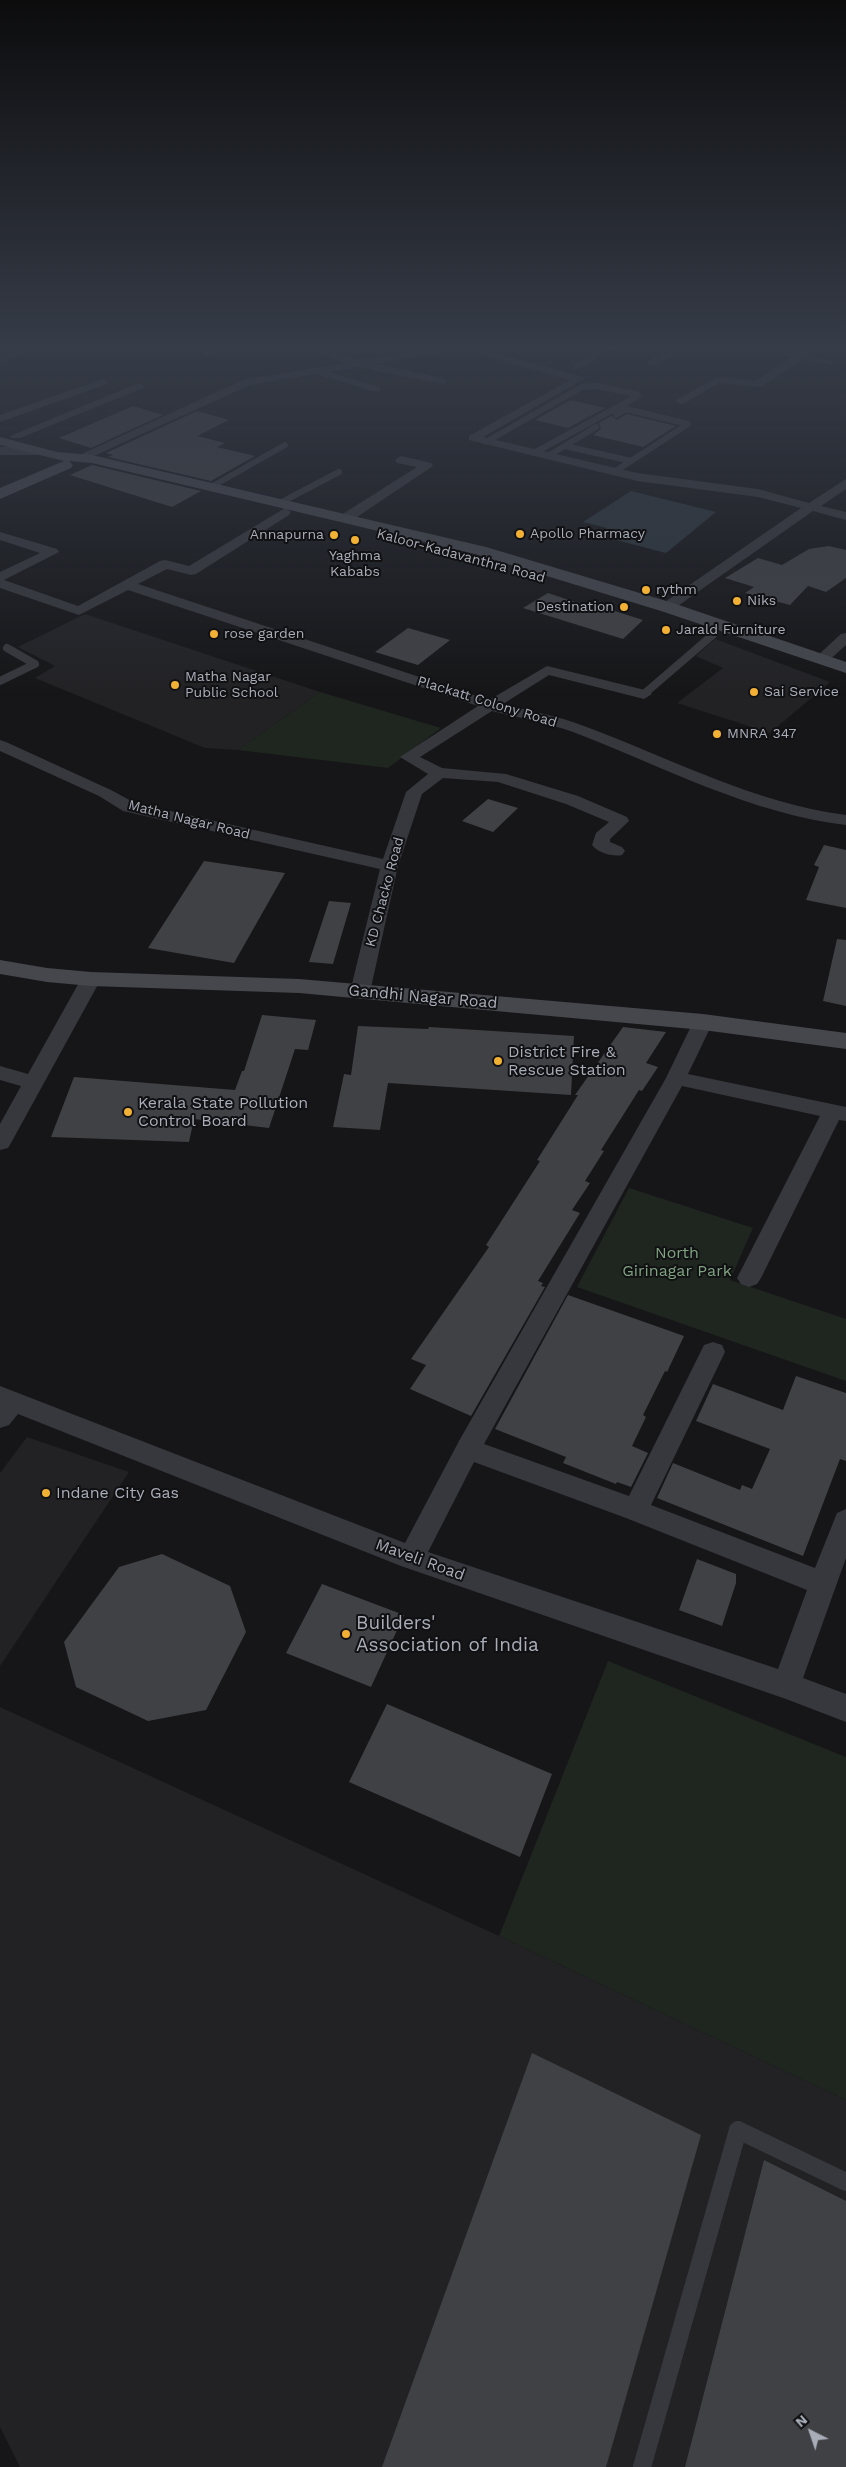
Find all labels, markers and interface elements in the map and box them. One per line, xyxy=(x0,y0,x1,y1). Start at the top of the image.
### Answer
street label: Kaloor-Kadavanthra Road xyxy=(375,525,547,587)
place label: Apollo Pharmacy xyxy=(530,526,645,542)
place label: Annapurna xyxy=(250,527,324,543)
marker: Apollo Pharmacy xyxy=(514,528,526,540)
marker: Annapurna xyxy=(328,529,340,541)
marker: Yaghma Kababs xyxy=(349,534,361,546)
place label: Yaghma Kababs xyxy=(329,548,381,580)
place label: rythm xyxy=(656,582,697,598)
marker: rythm xyxy=(640,584,652,596)
place label: Niks xyxy=(747,593,776,609)
marker: Niks xyxy=(731,595,743,607)
place label: Destination xyxy=(536,599,614,615)
marker: Destination xyxy=(618,601,630,613)
place label: Jarald Furniture xyxy=(676,622,786,638)
marker: Jarald Furniture xyxy=(660,624,672,636)
place label: rose garden xyxy=(224,626,304,642)
marker: rose garden xyxy=(208,628,220,640)
place label: Matha Nagar Public School xyxy=(185,669,278,702)
street label: Plackatt Colony Road xyxy=(415,673,559,731)
marker: Matha Nagar Public School xyxy=(169,679,181,691)
place label: Sai Service xyxy=(764,684,839,700)
marker: Sai Service xyxy=(748,686,760,698)
place label: MNRA 347 xyxy=(727,726,796,742)
marker: MNRA 347 xyxy=(711,728,723,740)
street label: Matha Nagar Road xyxy=(126,797,252,843)
street label: KD Chacko Road xyxy=(362,835,408,949)
street label: Gandhi Nagar Road xyxy=(348,981,498,1013)
place label: District Fire & Rescue Station xyxy=(508,1042,626,1080)
marker: District Fire & Rescue Station xyxy=(492,1055,504,1067)
place label: Kerala State Pollution Control Board xyxy=(138,1093,308,1131)
marker: Kerala State Pollution Control Board xyxy=(122,1106,134,1118)
park label: North Girinagar Park xyxy=(622,1243,732,1281)
place label: Indane City Gas xyxy=(56,1483,179,1503)
marker: Indane City Gas xyxy=(40,1487,52,1499)
street label: Maveli Road xyxy=(373,1535,467,1585)
place label: Builders' Association of India xyxy=(356,1612,539,1656)
marker: Builders' Association of India xyxy=(340,1628,352,1640)
north arrow xyxy=(786,2407,836,2457)
text: N xyxy=(792,2411,810,2430)

